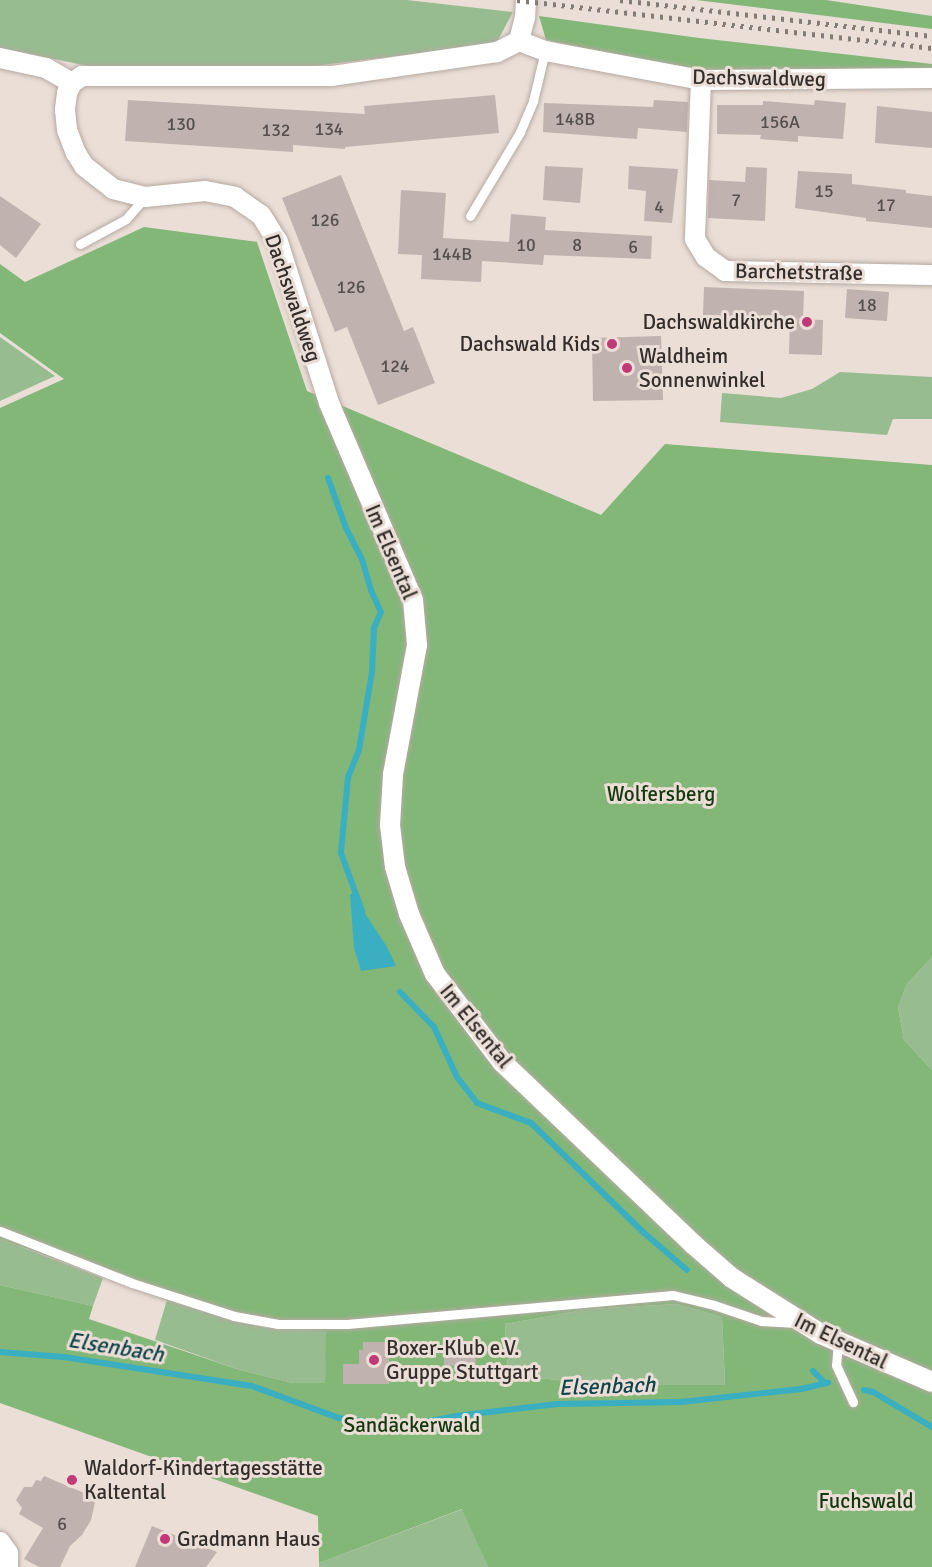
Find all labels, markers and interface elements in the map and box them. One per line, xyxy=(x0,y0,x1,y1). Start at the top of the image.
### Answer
street label: Dachswaldweg xyxy=(692,64,826,92)
house number: 148B xyxy=(555,108,595,130)
house number: 156A xyxy=(760,111,800,133)
house number: 130 xyxy=(166,113,196,135)
house number: 134 xyxy=(314,118,344,140)
house number: 132 xyxy=(261,119,291,141)
house number: 15 xyxy=(814,180,834,202)
house number: 7 xyxy=(731,189,741,211)
house number: 17 xyxy=(876,194,896,216)
house number: 4 xyxy=(654,196,664,218)
house number: 126 xyxy=(310,209,340,231)
street label: Dachswaldweg xyxy=(259,231,327,365)
house number: 10 xyxy=(516,234,536,256)
house number: 8 xyxy=(572,234,582,256)
house number: 6 xyxy=(628,236,638,258)
house number: 144B xyxy=(432,243,472,265)
street label: Barchetstraße xyxy=(735,258,863,286)
house number: 126 xyxy=(336,276,366,298)
house number: 18 xyxy=(857,294,877,316)
place label: Dachswaldkirche xyxy=(642,309,795,335)
marker: Dachswaldkirche xyxy=(800,315,814,329)
place label: Dachswald Kids xyxy=(460,331,600,357)
marker: Dachswald Kids xyxy=(605,337,619,351)
place label: Waldheim Sonnenwinkel xyxy=(639,343,766,393)
house number: 124 xyxy=(380,355,410,377)
marker: Waldheim Sonnenwinkel xyxy=(620,361,634,375)
street label: Im Elsental xyxy=(360,501,422,603)
park label: Wolfersberg xyxy=(607,781,715,807)
street label: Im Elsental xyxy=(434,979,518,1073)
street label: Im Elsental xyxy=(790,1308,892,1374)
water label: Elsenbach xyxy=(66,1326,166,1368)
place label: Boxer-Klub e.V. Gruppe Stuttgart xyxy=(386,1335,538,1385)
marker: Boxer-Klub e.V. Gruppe Stuttgart xyxy=(367,1353,381,1367)
water label: Elsenbach xyxy=(558,1371,656,1401)
park label: Sandäckerwald xyxy=(344,1412,480,1438)
place label: Waldorf-Kindertagesstätte Kaltental xyxy=(84,1455,323,1505)
marker: Waldorf-Kindertagesstätte Kaltental xyxy=(65,1473,79,1487)
park label: Fuchswald xyxy=(818,1488,914,1514)
house number: 6 xyxy=(57,1513,67,1535)
place label: Gradmann Haus xyxy=(177,1526,320,1552)
marker: Gradmann Haus xyxy=(158,1532,172,1546)

